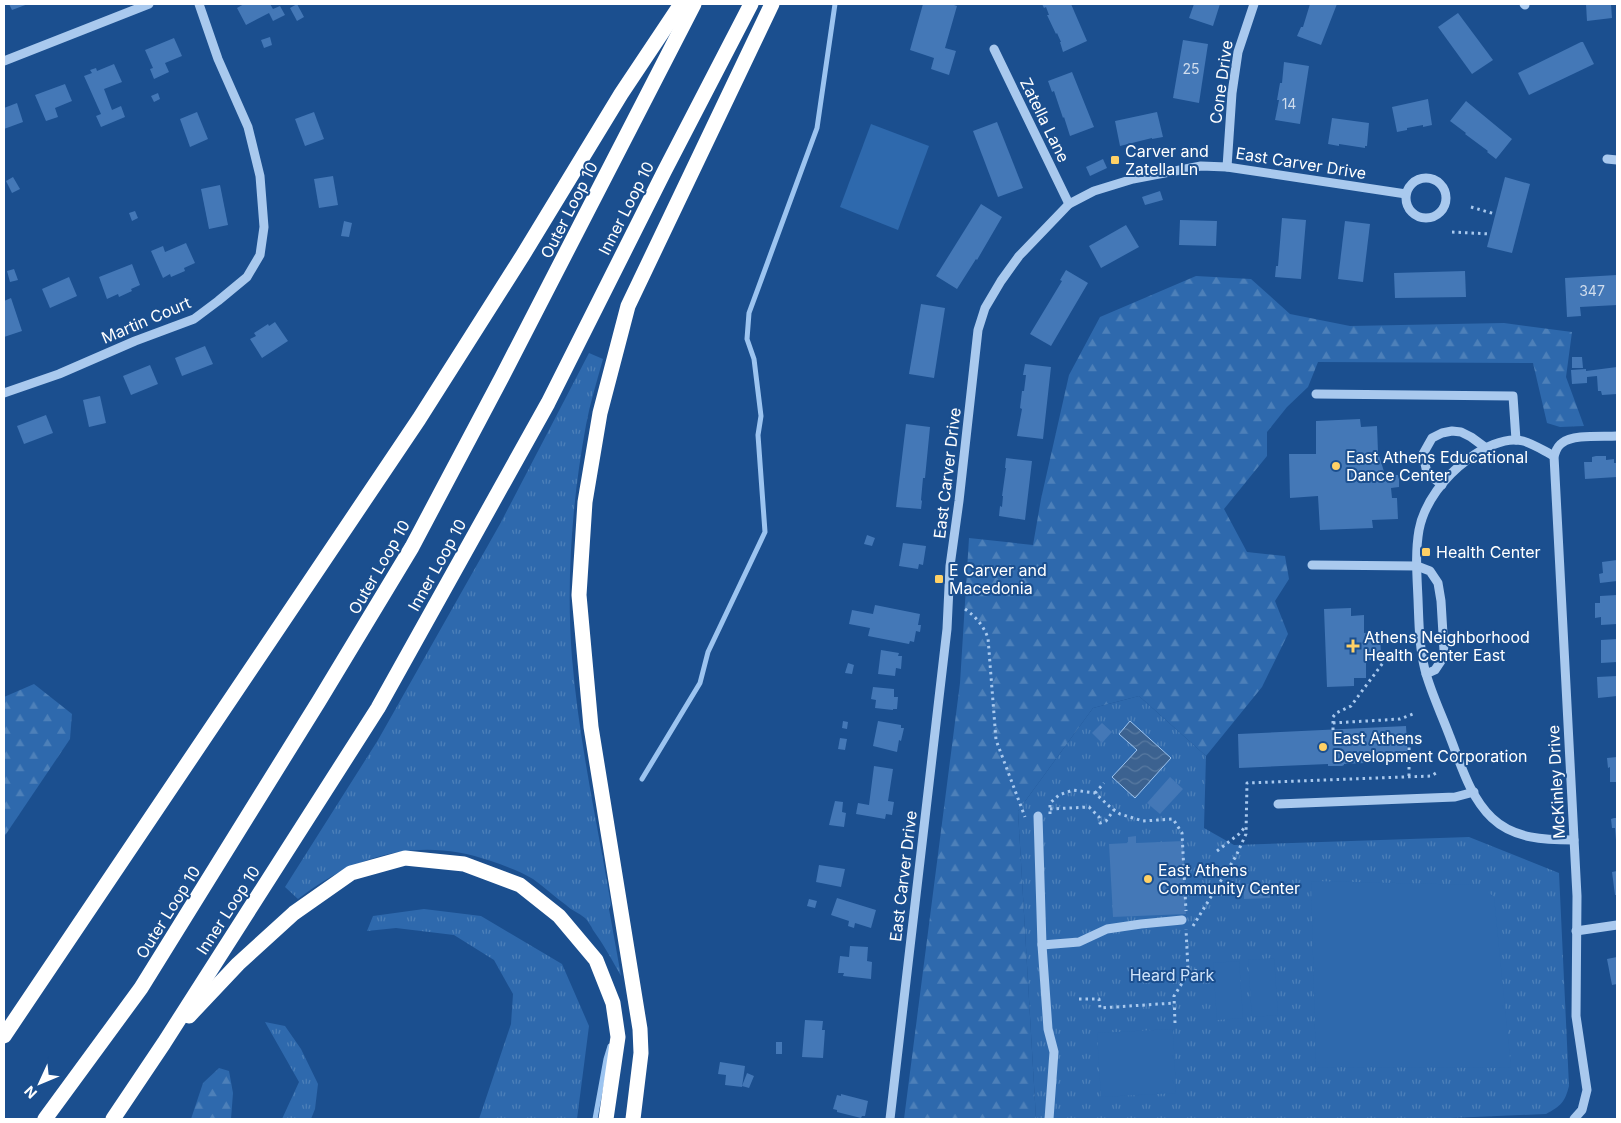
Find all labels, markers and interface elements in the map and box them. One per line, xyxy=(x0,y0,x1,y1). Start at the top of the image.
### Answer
street label: Cone Drive xyxy=(1205,39,1237,125)
house number: 25 xyxy=(1182,60,1200,77)
street label: Zatella Lane xyxy=(1016,74,1074,166)
house number: 14 xyxy=(1282,95,1296,112)
place label: Carver and Zatella Ln xyxy=(1125,141,1209,179)
street label: East Carver Drive xyxy=(1234,143,1368,183)
marker: Carver and Zatella Ln xyxy=(1109,154,1121,166)
street label: Outer Loop 10 xyxy=(536,158,602,262)
street label: Inner Loop 10 xyxy=(594,158,658,258)
house number: 347 xyxy=(1579,282,1605,299)
street label: Martin Court xyxy=(98,292,194,348)
street label: East Carver Drive xyxy=(929,406,965,540)
place label: East Athens Educational Dance Center xyxy=(1346,447,1528,485)
marker: East Athens Educational Dance Center xyxy=(1330,460,1342,472)
street label: Inner Loop 10 xyxy=(403,515,471,615)
street label: Outer Loop 10 xyxy=(344,516,414,618)
place label: Health Center xyxy=(1436,542,1541,562)
marker: Health Center xyxy=(1420,546,1432,558)
place label: E Carver and Macedonia xyxy=(949,560,1047,598)
marker: E Carver and Macedonia xyxy=(933,573,945,585)
place label: Athens Neighborhood Health Center East xyxy=(1364,627,1530,665)
marker: Athens Neighborhood Health Center East xyxy=(1346,639,1360,653)
street label: McKinley Drive xyxy=(1543,725,1569,839)
place label: East Athens Development Corporation xyxy=(1333,728,1527,766)
marker: East Athens Development Corporation xyxy=(1317,741,1329,753)
street label: East Carver Drive xyxy=(885,809,921,943)
place label: East Athens Community Center xyxy=(1158,860,1300,898)
street label: Outer Loop 10 xyxy=(131,862,205,962)
street label: Inner Loop 10 xyxy=(192,862,264,958)
marker: East Athens Community Center xyxy=(1142,873,1154,885)
park label: Heard Park xyxy=(1130,965,1215,985)
north arrow xyxy=(15,1058,65,1108)
text: N xyxy=(20,1083,40,1102)

